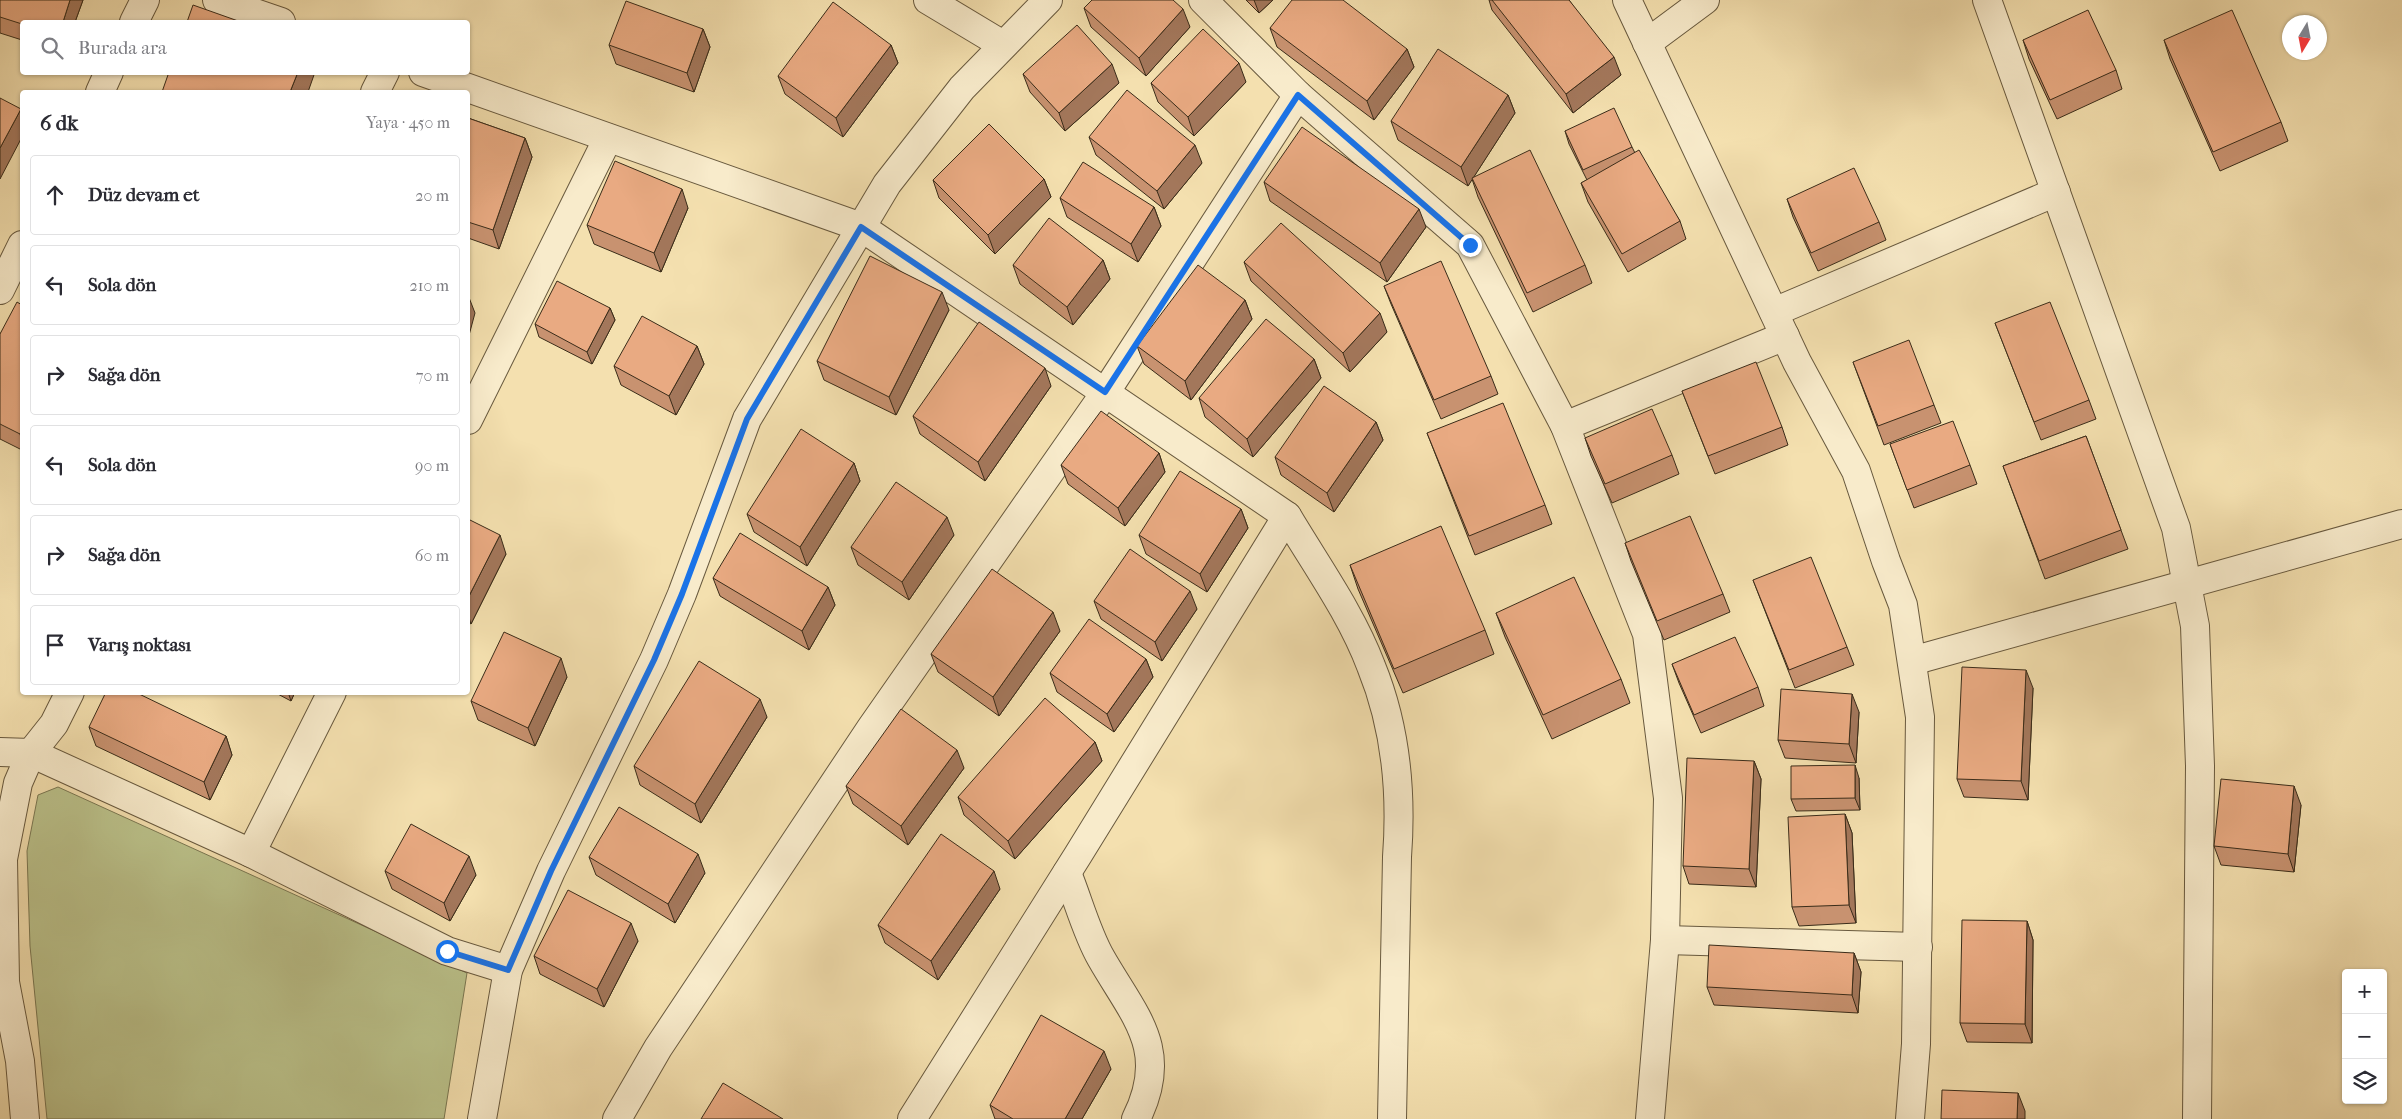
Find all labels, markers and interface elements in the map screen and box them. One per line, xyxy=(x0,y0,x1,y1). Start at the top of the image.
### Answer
north arrow xyxy=(2282,15,2327,60)
search box xyxy=(20,20,470,75)
icon: search xyxy=(38,34,66,62)
text: Burada ara xyxy=(78,37,167,59)
text: 6 dk xyxy=(40,111,78,135)
text: Yaya · 450 m xyxy=(366,113,450,132)
icon: ahead xyxy=(41,181,69,209)
text: Düz devam et xyxy=(88,184,199,206)
text: 20 m xyxy=(415,186,449,205)
route end xyxy=(1459,234,1482,257)
icon: left xyxy=(41,271,69,299)
text: Sola dön xyxy=(88,274,156,296)
text: 210 m xyxy=(410,276,449,295)
icon: right xyxy=(41,361,69,389)
text: Sağa dön xyxy=(88,364,161,386)
text: 70 m xyxy=(416,366,449,385)
icon: left xyxy=(41,451,69,479)
text: Sola dön xyxy=(88,454,156,476)
text: 90 m xyxy=(415,456,449,475)
icon: right xyxy=(41,541,69,569)
text: Sağa dön xyxy=(88,544,161,566)
text: 60 m xyxy=(415,546,449,565)
icon: arrive xyxy=(41,631,69,659)
text: Varış noktası xyxy=(88,634,191,656)
route start xyxy=(436,940,459,963)
map controls xyxy=(2342,969,2387,1104)
button: + xyxy=(2342,969,2387,1014)
button: − xyxy=(2342,1014,2387,1059)
button: layers xyxy=(2342,1059,2387,1104)

